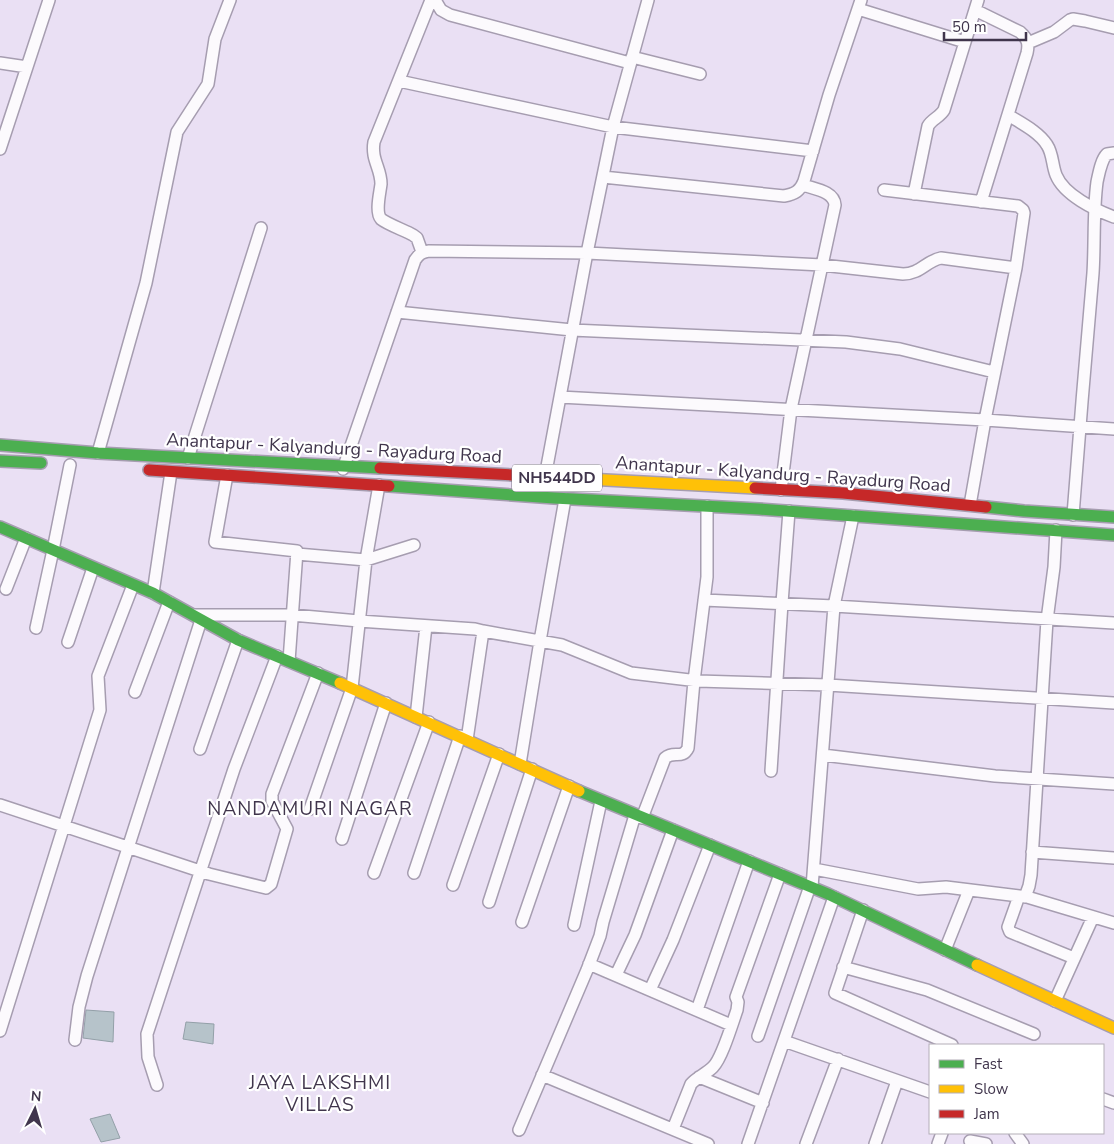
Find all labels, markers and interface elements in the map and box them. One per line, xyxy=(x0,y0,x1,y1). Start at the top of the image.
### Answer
scale bar xyxy=(944,10,1026,42)
text: 50 m xyxy=(952,17,987,37)
street label: Anantapur - Kalyandurg - Rayadurg Road xyxy=(166,427,502,469)
street label: Anantapur - Kalyandurg - Rayadurg Road xyxy=(615,450,951,498)
road number: NH544DD xyxy=(512,464,602,492)
district label: NANDAMURI NAGAR xyxy=(207,796,413,822)
legend xyxy=(929,1044,1104,1134)
text: Fast xyxy=(974,1054,1003,1074)
district label: JAYA LAKSHMI VILLAS xyxy=(248,1070,391,1118)
text: Slow xyxy=(974,1079,1009,1099)
north arrow xyxy=(10,1084,60,1134)
text: N xyxy=(30,1087,42,1106)
text: Jam xyxy=(973,1104,1000,1124)

